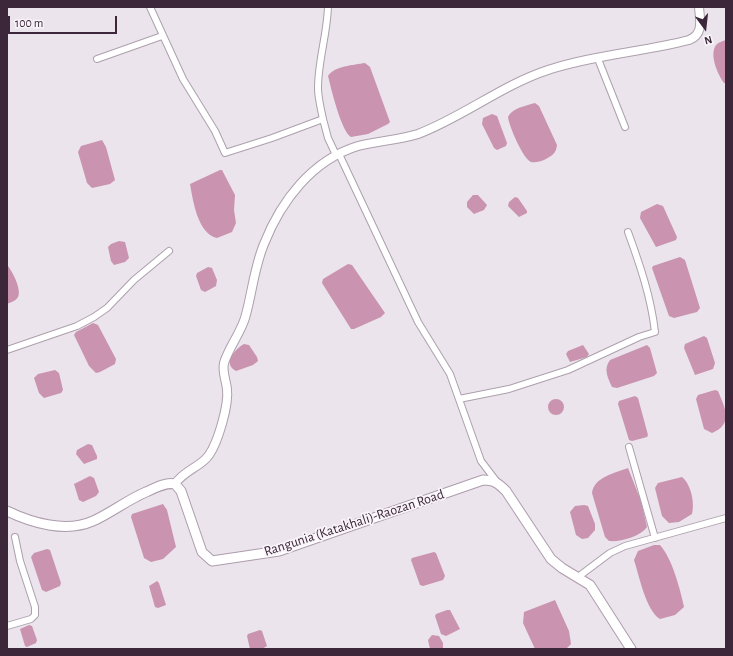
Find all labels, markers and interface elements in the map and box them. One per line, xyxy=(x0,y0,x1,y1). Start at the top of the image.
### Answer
scale bar xyxy=(10,8,119,34)
north arrow xyxy=(685,8,725,48)
text: 100 m xyxy=(15,17,43,29)
text: N xyxy=(703,34,713,46)
street label: Rangunia (Katakhali)-Raozan Road xyxy=(262,486,446,560)

